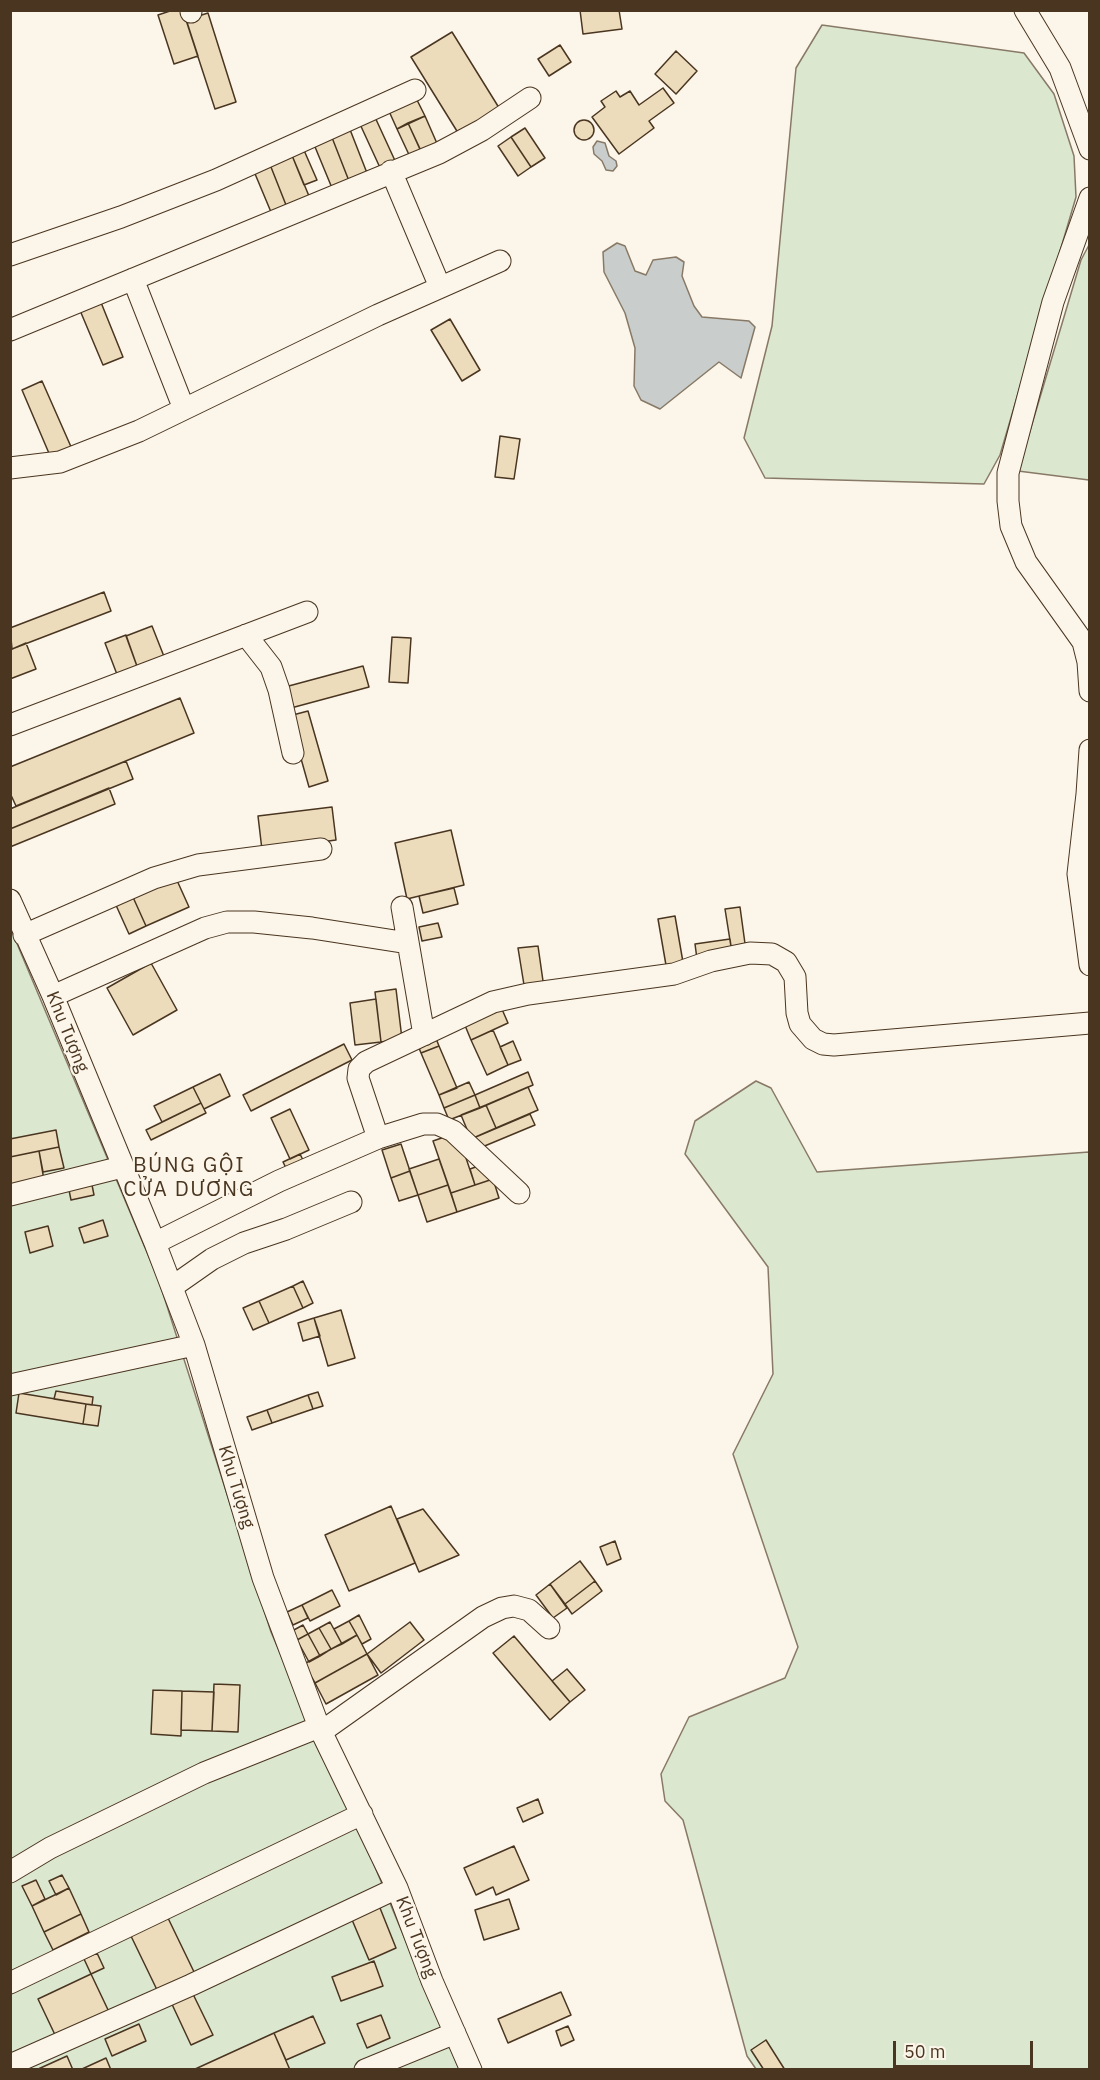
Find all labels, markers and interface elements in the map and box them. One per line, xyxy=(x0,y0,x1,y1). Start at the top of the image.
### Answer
street label: Khu Tượng xyxy=(41,988,93,1076)
district label: BÚNG GỘI CỬA DƯƠNG xyxy=(123,1153,255,1203)
street label: Khu Tượng xyxy=(213,1443,259,1531)
street label: Khu Tượng xyxy=(391,1893,441,1981)
scale bar xyxy=(896,2029,1036,2067)
text: 50 m xyxy=(904,2040,946,2063)

